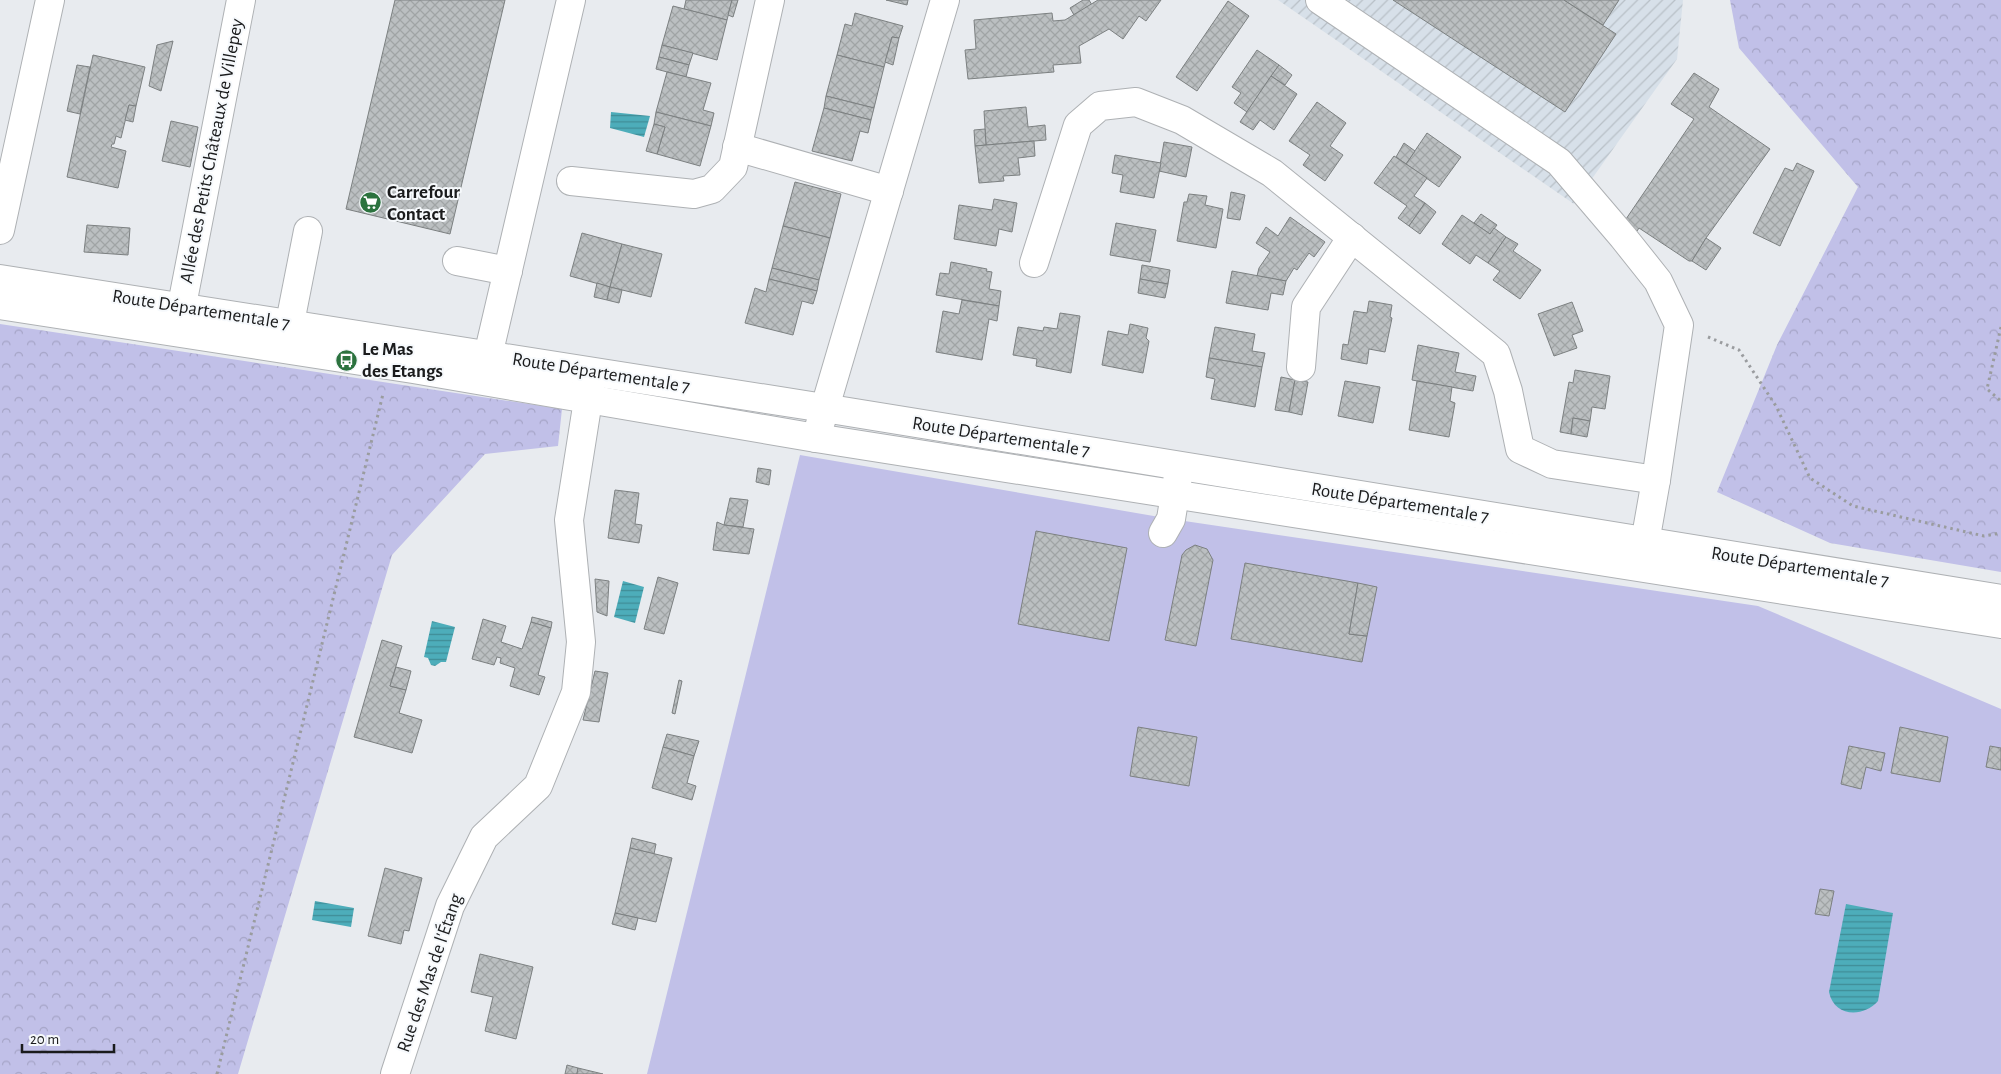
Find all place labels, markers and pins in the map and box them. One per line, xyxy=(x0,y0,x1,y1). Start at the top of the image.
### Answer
place label: Carrefour Contact xyxy=(387,183,460,224)
supermarket icon: Carrefour Contact xyxy=(359,191,383,215)
place label: Le Mas des Etangs xyxy=(362,340,443,381)
bus stop icon: Le Mas des Etangs xyxy=(334,348,358,372)

